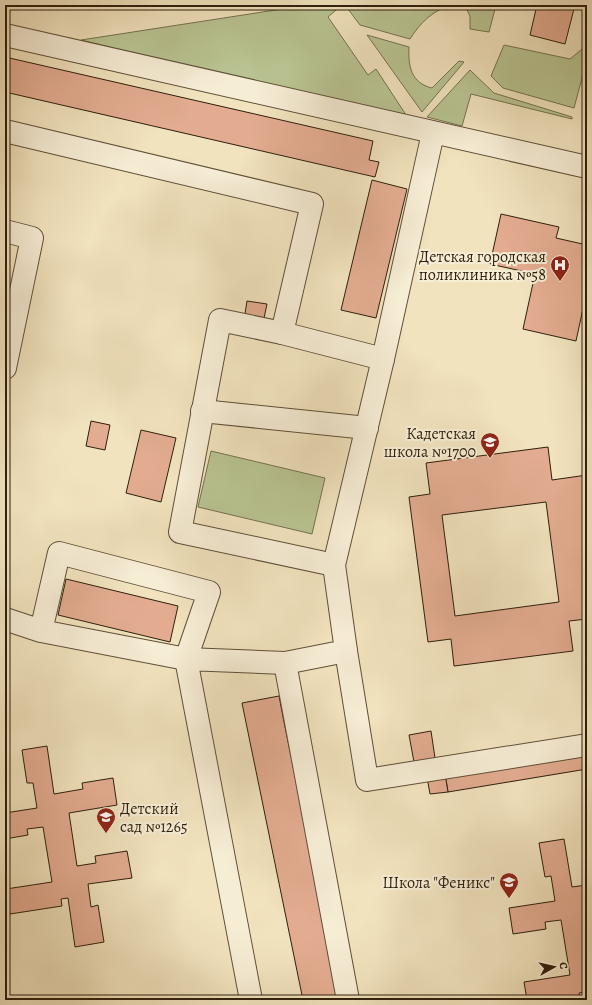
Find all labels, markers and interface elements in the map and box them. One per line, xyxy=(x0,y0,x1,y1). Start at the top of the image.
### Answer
place label: Детская городская поликлиника №58 xyxy=(419,246,546,286)
hospital icon: Детская городская поликлиника №58 xyxy=(549,254,571,282)
place label: Кадетская школа №1700 xyxy=(384,423,476,463)
school or university icon: Кадетская школа №1700 xyxy=(479,431,501,459)
place label: Детский сад №1265 xyxy=(120,798,188,838)
school or university icon: Детский сад №1265 xyxy=(95,806,117,834)
school or university icon: Школа "Феникс" xyxy=(498,871,520,899)
place label: Школа "Феникс" xyxy=(382,872,495,894)
north arrow xyxy=(534,947,574,987)
text: С xyxy=(556,961,571,970)

